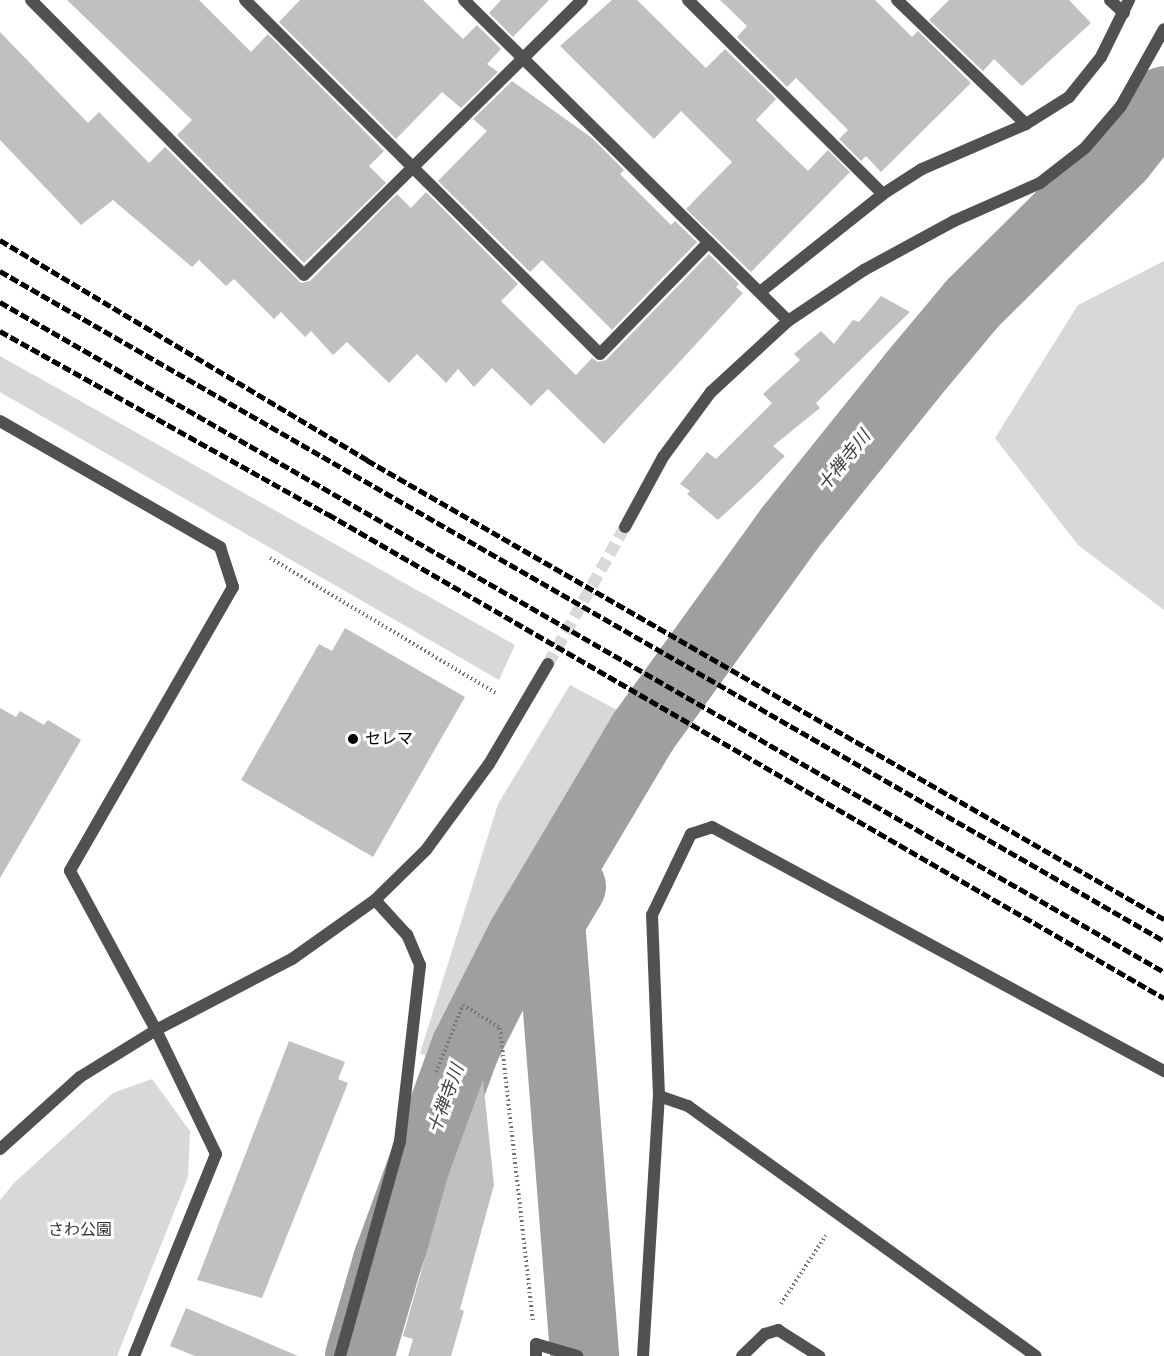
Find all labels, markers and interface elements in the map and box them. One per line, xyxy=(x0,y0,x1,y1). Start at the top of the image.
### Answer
water label: 十禅寺川 xyxy=(813,426,875,496)
place label: セレマ xyxy=(365,729,413,749)
marker: セレマ xyxy=(346,732,360,746)
water label: 十禅寺川 xyxy=(424,1061,468,1137)
park label: さわ公園 xyxy=(48,1220,112,1240)

